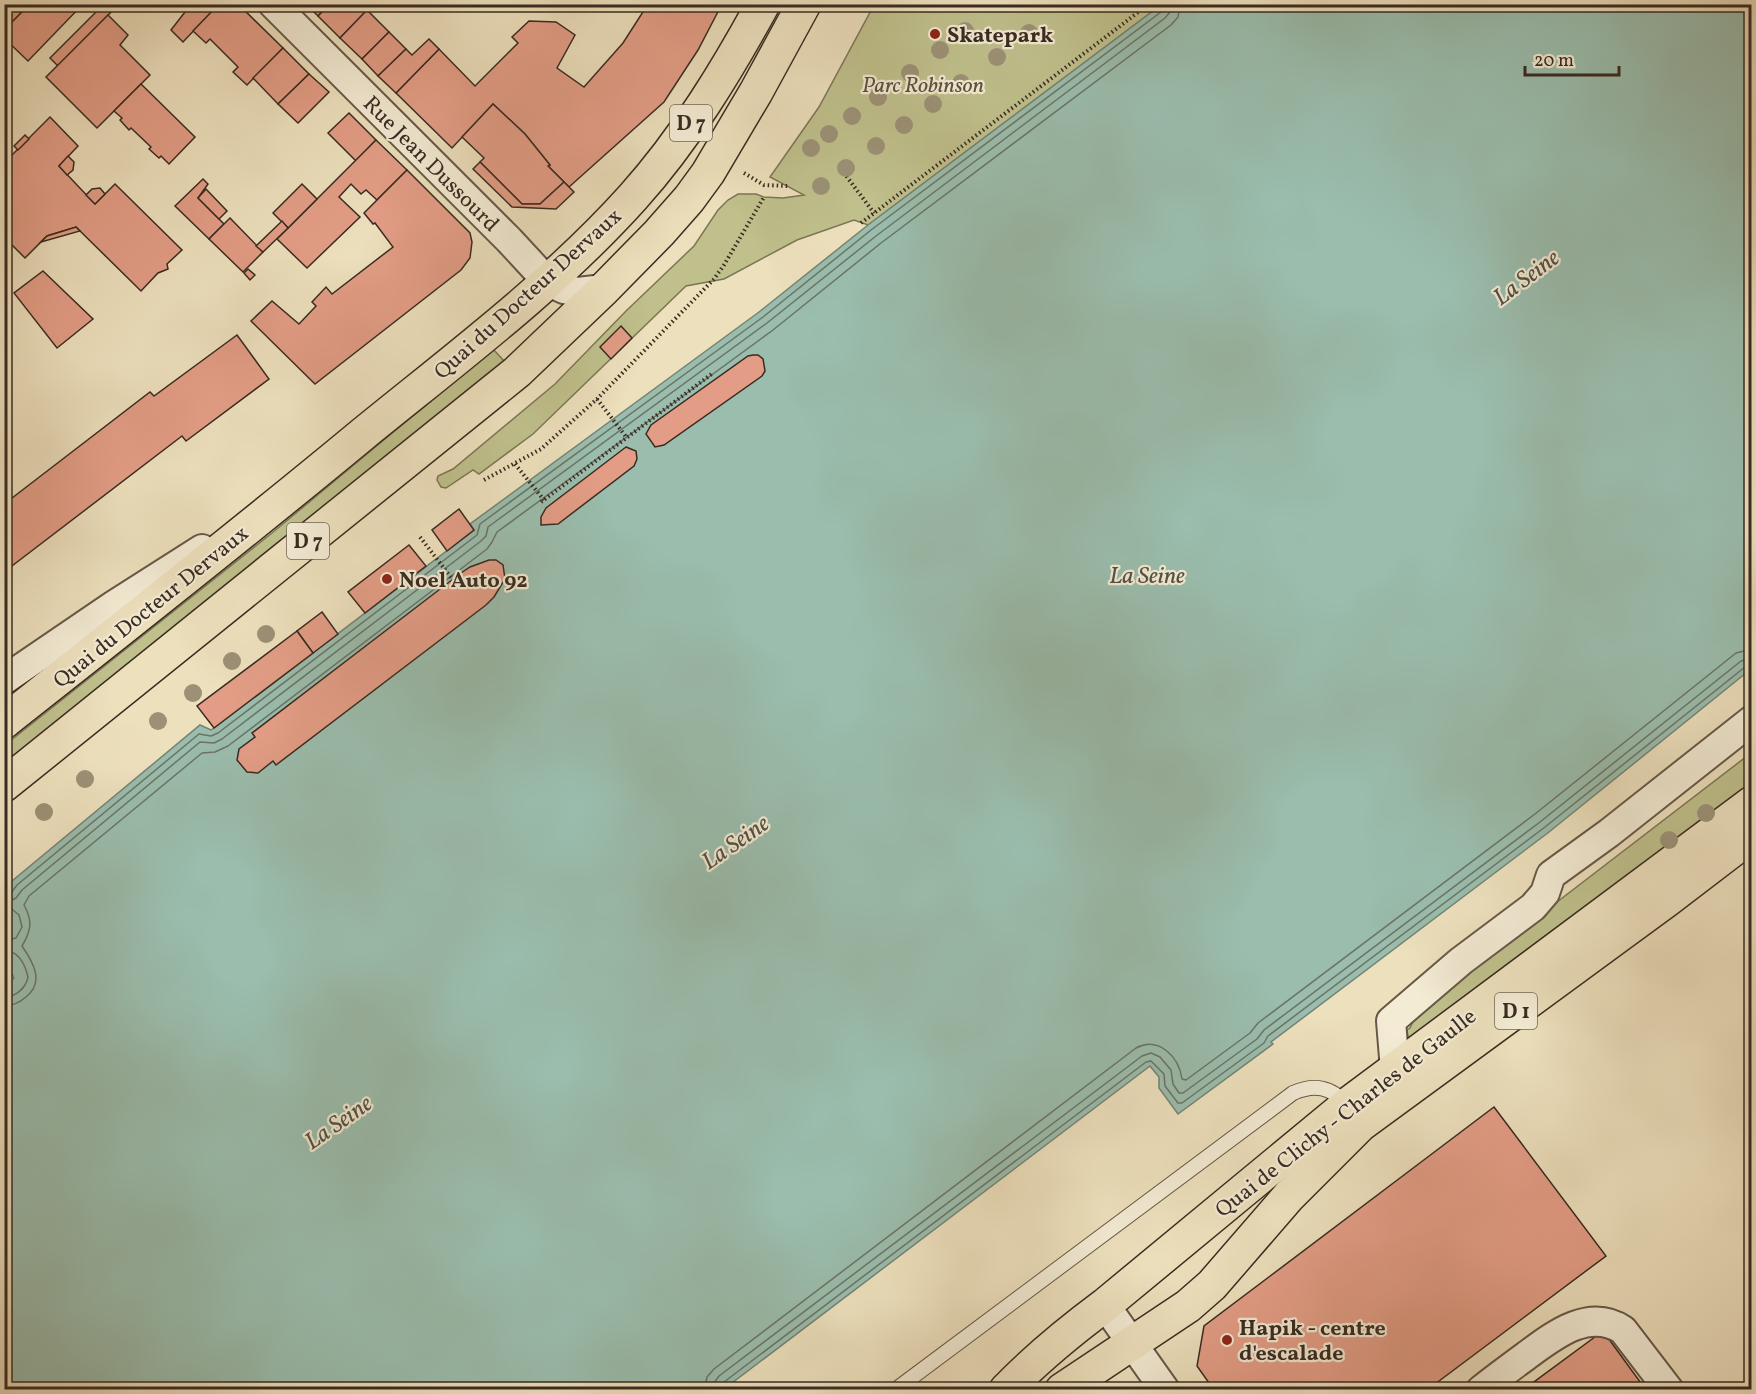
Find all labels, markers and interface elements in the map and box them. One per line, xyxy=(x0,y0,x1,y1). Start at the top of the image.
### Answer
place label: Skatepark xyxy=(947,21,1053,52)
marker: Skatepark xyxy=(928,27,942,41)
scale bar xyxy=(1525,39,1620,77)
text: 20 m xyxy=(1534,49,1574,74)
park label: Parc Robinson xyxy=(862,71,984,102)
street label: Rue Jean Dussourd xyxy=(355,90,505,240)
road number: D 7 xyxy=(670,105,712,141)
street label: Quai du Docteur Dervaux xyxy=(428,202,629,388)
water label: La Seine xyxy=(1487,242,1568,315)
street label: Quai du Docteur Dervaux xyxy=(47,519,256,697)
road number: D 7 xyxy=(287,523,329,559)
water label: La Seine xyxy=(1109,560,1185,594)
place label: Noel Auto 92 xyxy=(399,566,528,597)
marker: Noel Auto 92 xyxy=(380,572,394,586)
water label: La Seine xyxy=(695,808,777,879)
road number: D 1 xyxy=(1495,993,1537,1029)
street label: Quai de Clichy - Charles de Gaulle xyxy=(1209,1002,1484,1226)
water label: La Seine xyxy=(298,1088,380,1159)
place label: Hapik - centre d'escalade xyxy=(1239,1314,1386,1370)
marker: Hapik - centre d'escalade xyxy=(1220,1333,1234,1347)

